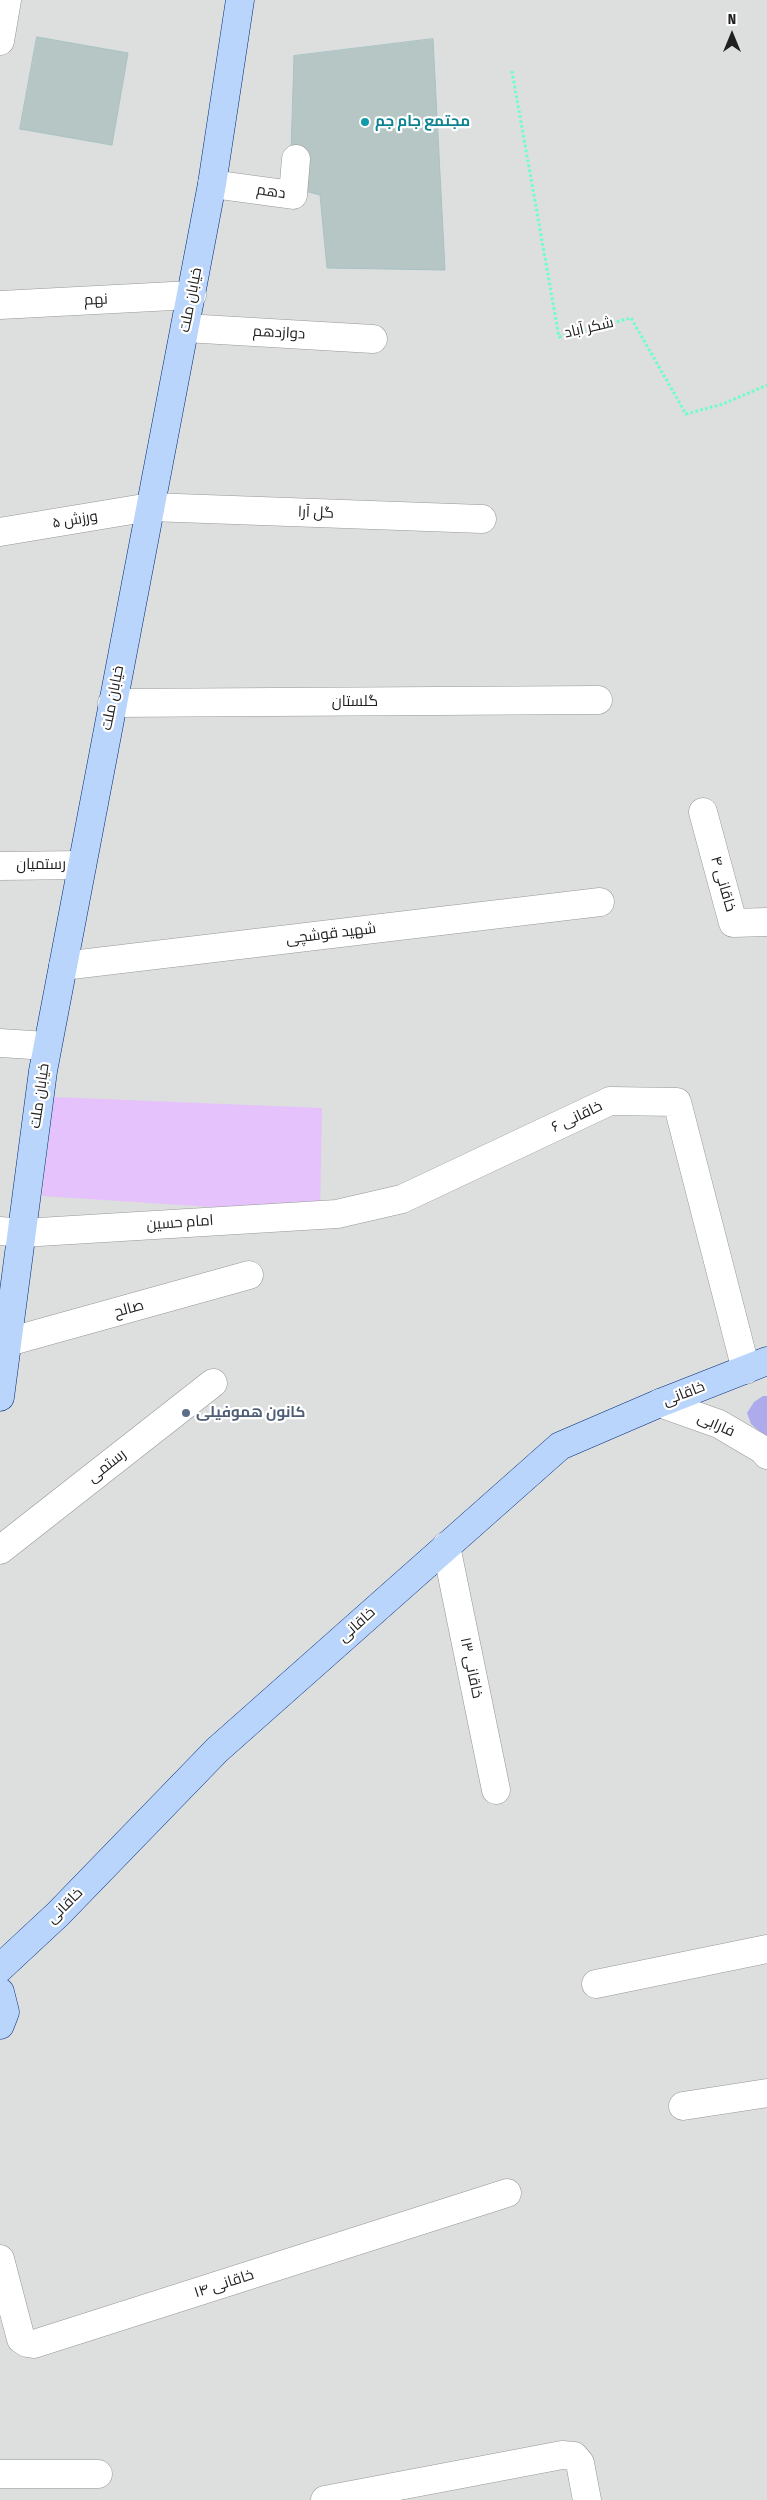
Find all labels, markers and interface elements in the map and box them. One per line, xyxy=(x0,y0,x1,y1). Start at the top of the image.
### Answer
north arrow xyxy=(707,10,757,60)
text: N xyxy=(728,11,736,28)
place label: مجتمع جام جم xyxy=(375,113,470,131)
marker: مجتمع جام جم xyxy=(359,116,371,128)
street label: دهم xyxy=(255,181,287,203)
street label: خیابان ملت xyxy=(176,266,206,334)
street label: نهم xyxy=(84,290,108,310)
street label: شکر آباد xyxy=(563,314,615,342)
street label: دوازدهم xyxy=(252,323,306,343)
street label: گل آرا xyxy=(298,503,334,523)
street label: ورزش ۵ xyxy=(51,508,99,532)
street label: خیابان ملت xyxy=(98,664,128,732)
street label: گلستان xyxy=(332,693,378,711)
street label: خاقانی ۴ xyxy=(706,854,740,914)
street label: رستمیان xyxy=(16,856,66,874)
street label: شهید قوشچی xyxy=(285,920,377,948)
street label: خیابان ملت xyxy=(27,1062,53,1130)
street label: خاقانی ۶ xyxy=(549,1097,605,1137)
street label: امام حسین xyxy=(146,1212,214,1234)
street label: صالح xyxy=(112,1296,146,1322)
street label: خاقانی xyxy=(660,1378,708,1410)
place label: کانون هموفیلی xyxy=(196,1404,305,1422)
marker: کانون هموفیلی xyxy=(180,1407,192,1419)
street label: فارابی xyxy=(695,1409,737,1441)
street label: رستمی xyxy=(84,1445,130,1487)
street label: خاقانی xyxy=(335,1604,379,1646)
street label: خاقانی ۱۳ xyxy=(456,1636,486,1700)
street label: خاقانی xyxy=(43,1884,87,1928)
street label: خاقانی ۱۴ xyxy=(192,2266,256,2302)

